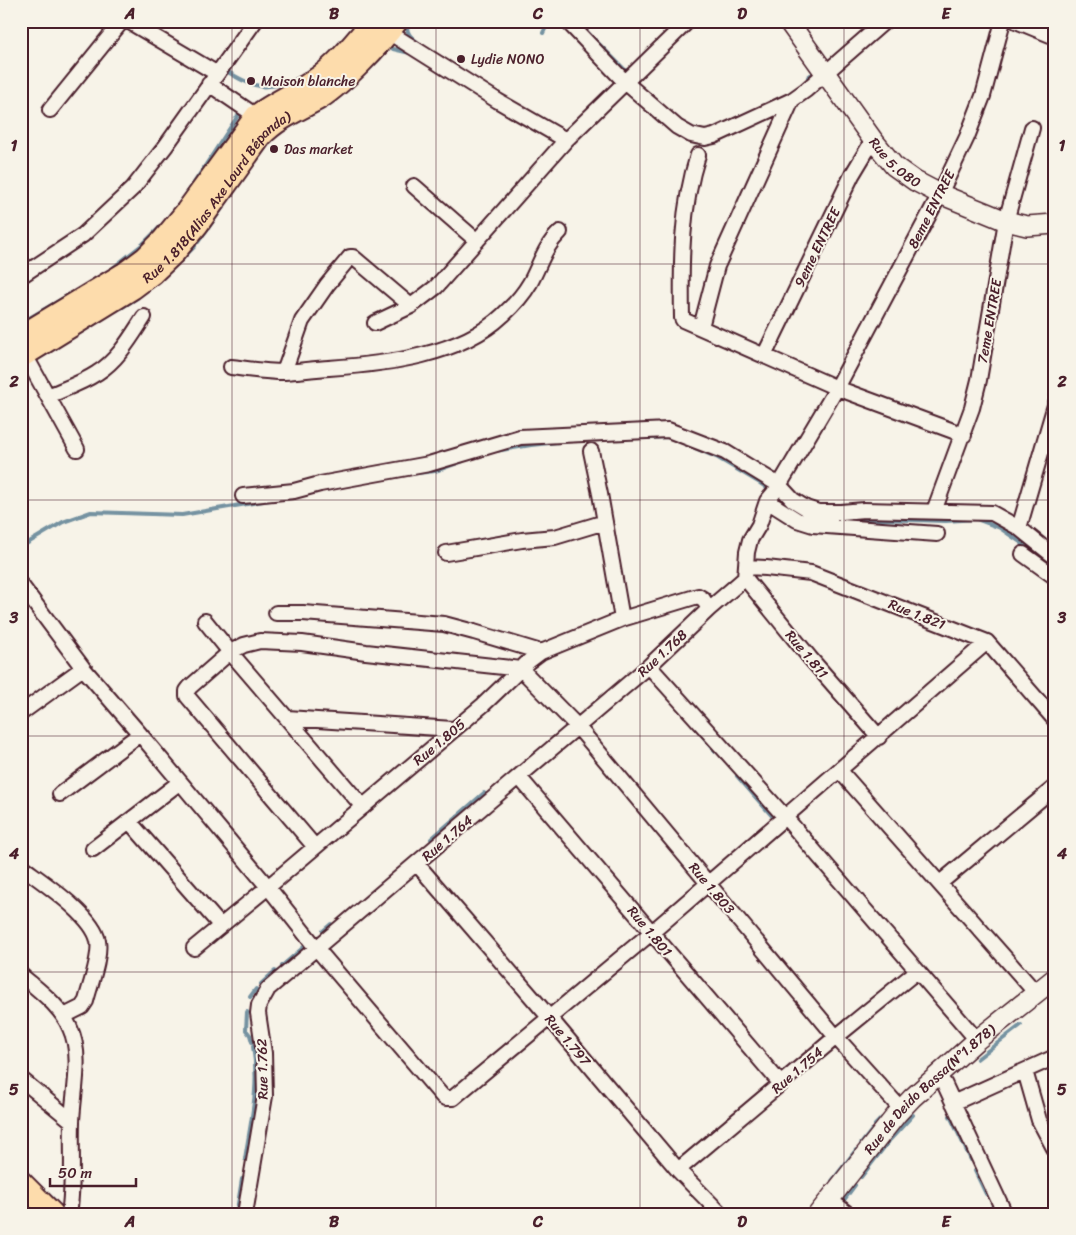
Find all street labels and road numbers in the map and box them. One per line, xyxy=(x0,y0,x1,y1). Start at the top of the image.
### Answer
street label: Rue 1.818(Alias Axe Lourd Bépanda) xyxy=(137,104,296,290)
street label: Rue 5.080 xyxy=(862,132,925,195)
street label: 8eme ENTREE xyxy=(901,164,963,253)
street label: 9eme ENTREE xyxy=(787,202,848,291)
street label: 7eme ENTREE xyxy=(970,276,1009,365)
street label: Rue 1.821 xyxy=(884,592,949,637)
street label: Rue 1.768 xyxy=(631,623,694,683)
street label: Rue 1.811 xyxy=(779,624,835,684)
street label: Rue 1.805 xyxy=(407,712,472,772)
street label: Rue 1.764 xyxy=(416,809,479,868)
street label: Rue 1.803 xyxy=(682,857,741,920)
street label: Rue 1.801 xyxy=(621,900,679,962)
street label: Rue 1.797 xyxy=(538,1009,598,1073)
street label: Rue de Deido Bassa(N°1.878) xyxy=(857,1017,1002,1160)
street label: Rue 1.762 xyxy=(249,1038,276,1100)
street label: Rue 1.754 xyxy=(766,1040,829,1100)

